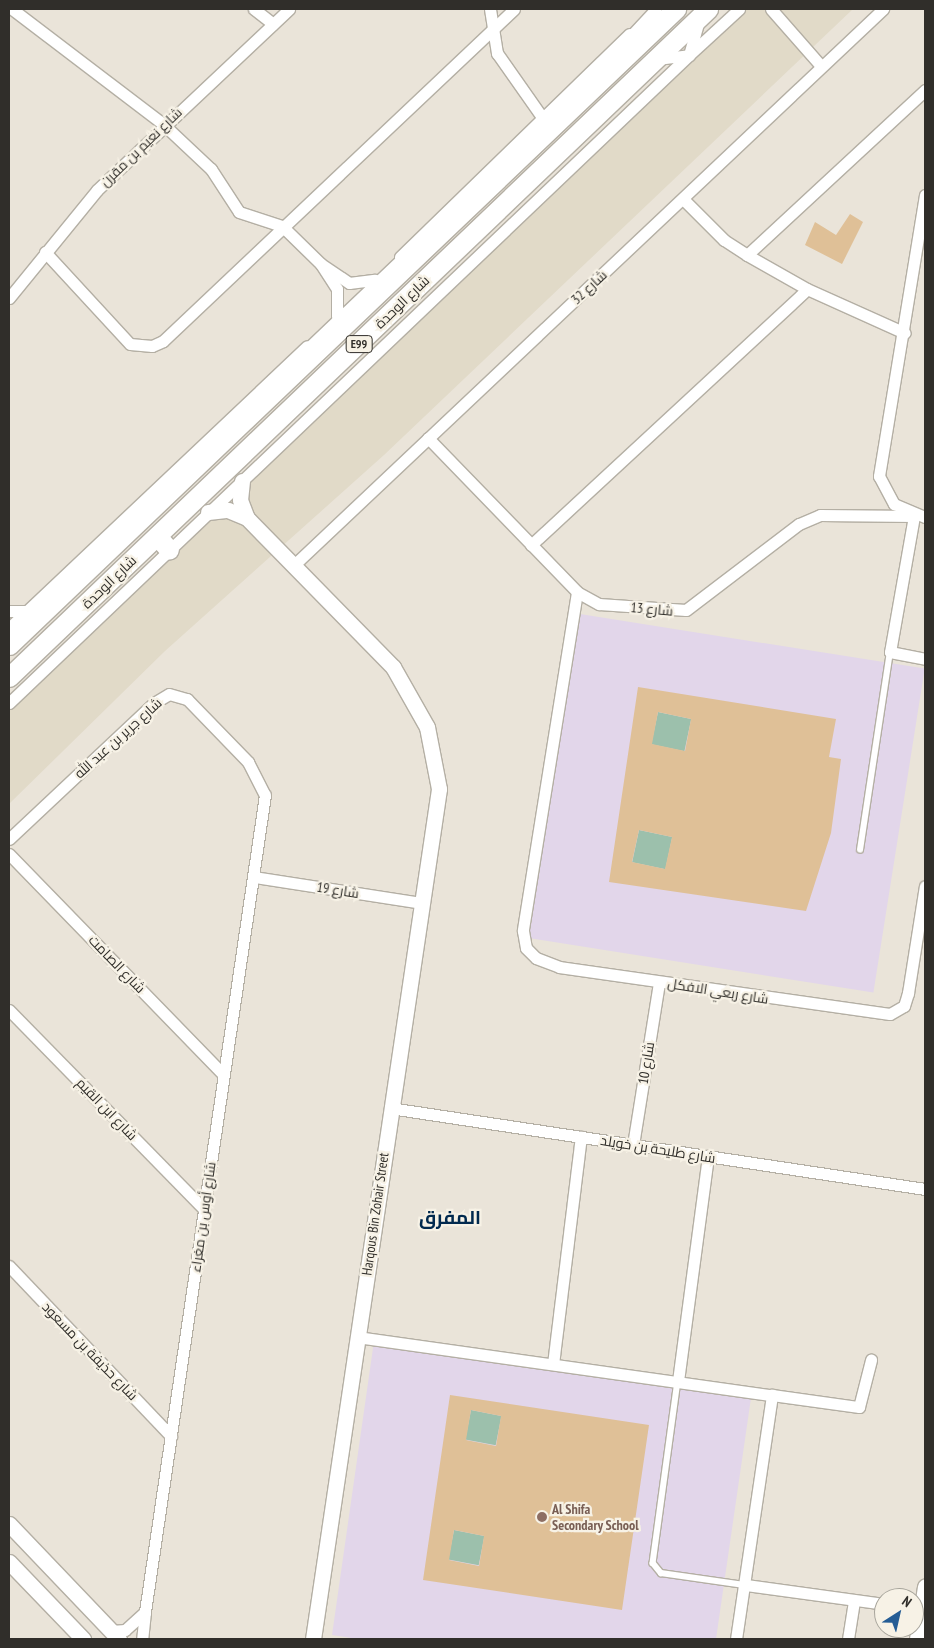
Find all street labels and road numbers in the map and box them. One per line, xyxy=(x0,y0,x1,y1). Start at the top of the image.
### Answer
street label: شارع نعيم بن مقرن xyxy=(97,104,185,190)
street label: شارع 32 xyxy=(568,266,610,308)
street label: شارع الوحدة xyxy=(371,272,433,332)
road number: E99 xyxy=(345,334,373,354)
street label: شارع الوحدة xyxy=(78,552,140,612)
street label: شارع 13 xyxy=(630,599,674,619)
street label: شارع جرير بن عبد الله xyxy=(71,694,165,782)
street label: شارع 19 xyxy=(316,878,360,902)
street label: شارع الصامت xyxy=(85,931,149,997)
street label: شارع ربعي الافكل xyxy=(666,975,770,1007)
street label: شارع 10 xyxy=(634,1041,658,1085)
street label: شارع ابن القيم xyxy=(73,1074,141,1144)
street label: شارع طليحة بن خويلد xyxy=(599,1132,717,1166)
street label: Harqous Bin Zohair Street xyxy=(358,1152,392,1276)
street label: شارع أوس بن مغراء xyxy=(187,1161,219,1273)
street label: شارع حذيفة بن مسعود xyxy=(39,1298,141,1404)

